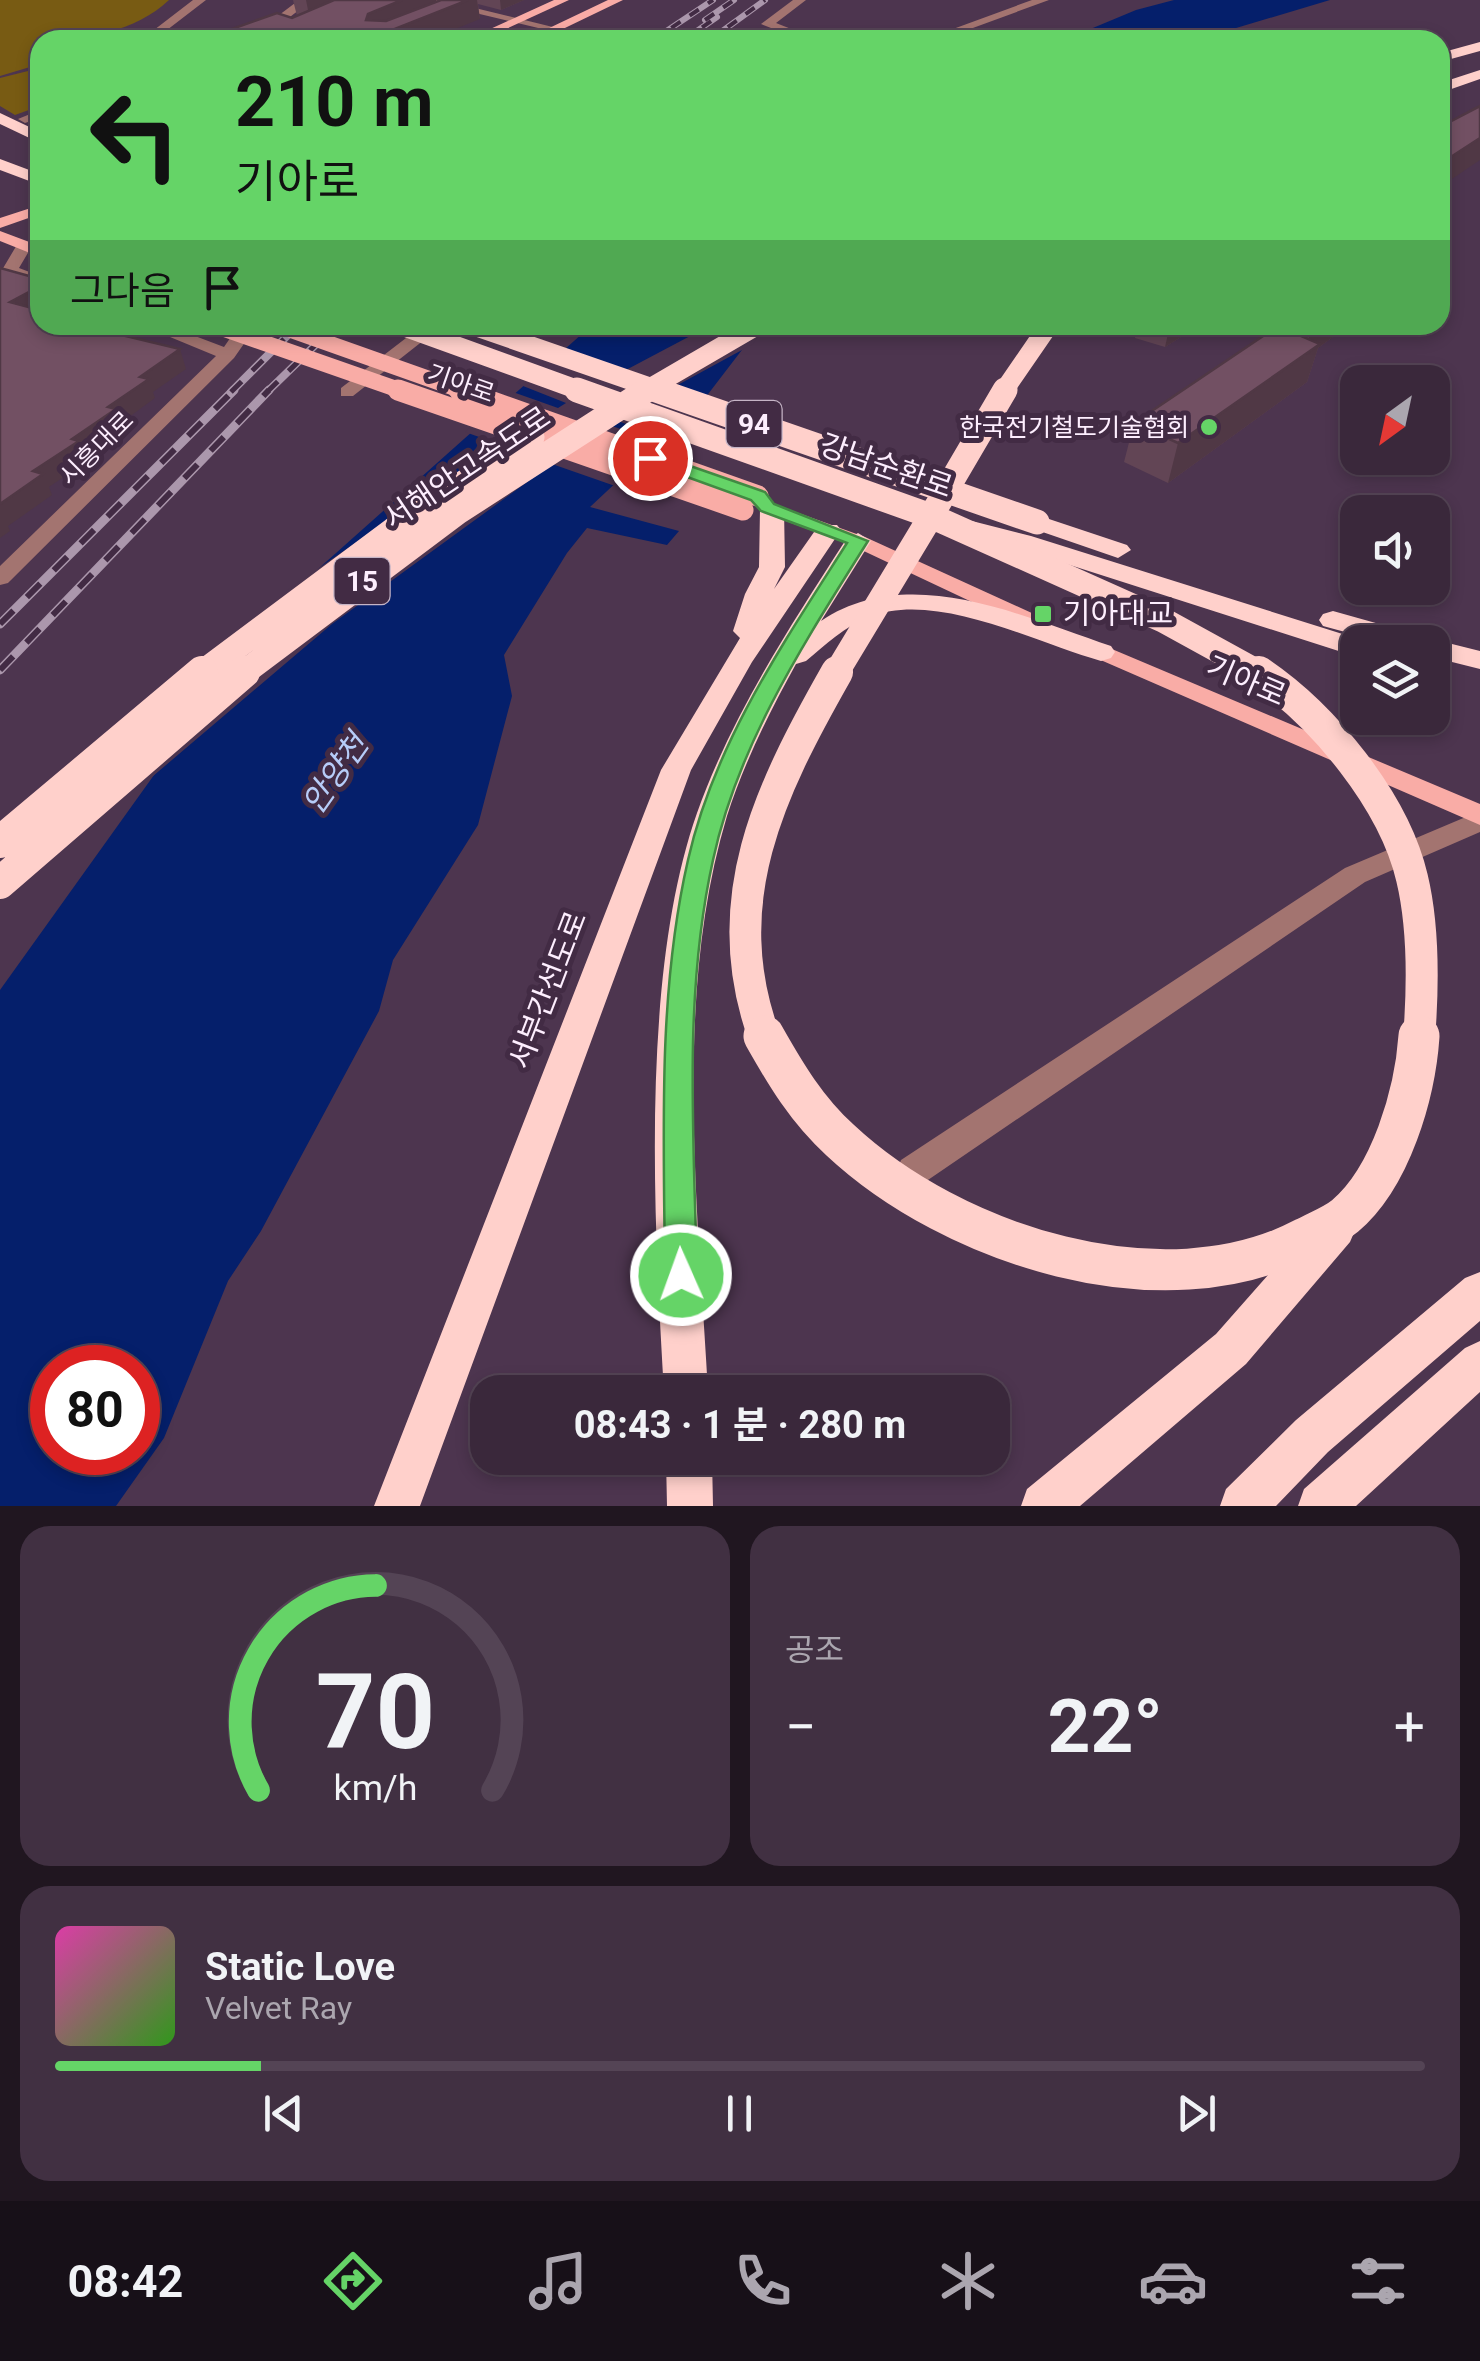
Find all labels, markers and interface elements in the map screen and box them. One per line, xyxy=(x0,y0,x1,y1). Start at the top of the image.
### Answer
text: 210 m xyxy=(235,61,434,143)
icon: left xyxy=(70,70,200,200)
text: 기아로 xyxy=(235,155,359,208)
icon: arrive xyxy=(195,260,250,315)
text: 그다음 xyxy=(70,269,175,313)
street label: 기아로 xyxy=(423,359,498,408)
north arrow xyxy=(1340,365,1450,475)
map controls xyxy=(1340,365,1450,735)
street label: 서해안고속도로 xyxy=(377,399,557,536)
road number: 94 xyxy=(726,401,782,447)
street label: 시흥대로 xyxy=(54,406,139,491)
place label: 한국전기철도기술협회 xyxy=(959,413,1189,442)
pin xyxy=(608,416,693,501)
marker: 한국전기철도기술협회 xyxy=(1198,416,1220,438)
street label: 강남순환로 xyxy=(815,427,957,505)
icon: arrive xyxy=(623,431,678,486)
button: sound xyxy=(1340,495,1450,605)
road number: 15 xyxy=(334,558,390,604)
place label: 기아대교 xyxy=(1063,596,1173,631)
marker: 기아대교 xyxy=(1032,603,1054,625)
button: layers xyxy=(1340,625,1450,735)
street label: 기아로 xyxy=(1201,648,1291,713)
water label: 안양천 xyxy=(294,724,378,821)
street label: 서부간선도로 xyxy=(502,906,594,1073)
position arrow xyxy=(629,1223,733,1327)
speed limit sign: 80 xyxy=(30,1345,160,1475)
text: 08:43 · 1 분 · 280 m xyxy=(574,1403,906,1447)
text: 공조 xyxy=(785,1631,844,1669)
text: 70 xyxy=(315,1652,435,1773)
text: 22° xyxy=(1047,1682,1163,1770)
text: − xyxy=(785,1695,816,1759)
text: + xyxy=(1394,1695,1425,1759)
text: km/h xyxy=(333,1767,417,1809)
text: Static Love xyxy=(205,1945,395,1989)
text: Velvet Ray xyxy=(205,1989,352,2027)
icon: previous xyxy=(256,2086,311,2141)
icon: pause xyxy=(712,2086,767,2141)
icon: next xyxy=(1169,2086,1224,2141)
icon: directions xyxy=(318,2246,388,2316)
icon: music xyxy=(523,2246,593,2316)
icon: phone xyxy=(728,2246,798,2316)
icon: climate xyxy=(933,2246,1003,2316)
icon: car xyxy=(1138,2246,1208,2316)
icon: filters xyxy=(1343,2246,1413,2316)
text: 08:42 xyxy=(67,2255,183,2308)

